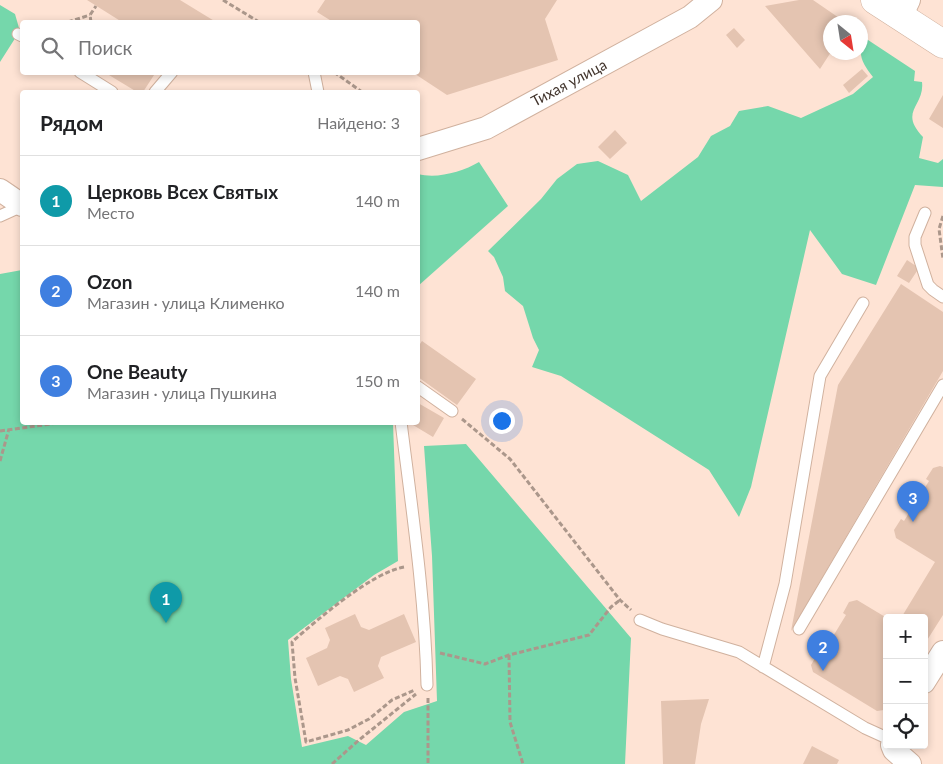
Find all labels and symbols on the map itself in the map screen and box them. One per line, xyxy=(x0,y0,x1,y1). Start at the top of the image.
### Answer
north arrow xyxy=(823,15,868,60)
street label: Тихая улица xyxy=(528,55,609,110)
your location xyxy=(489,408,515,434)
pin: 3 xyxy=(897,481,929,522)
pin: 1 xyxy=(150,582,182,623)
pin: 2 xyxy=(807,630,839,671)

